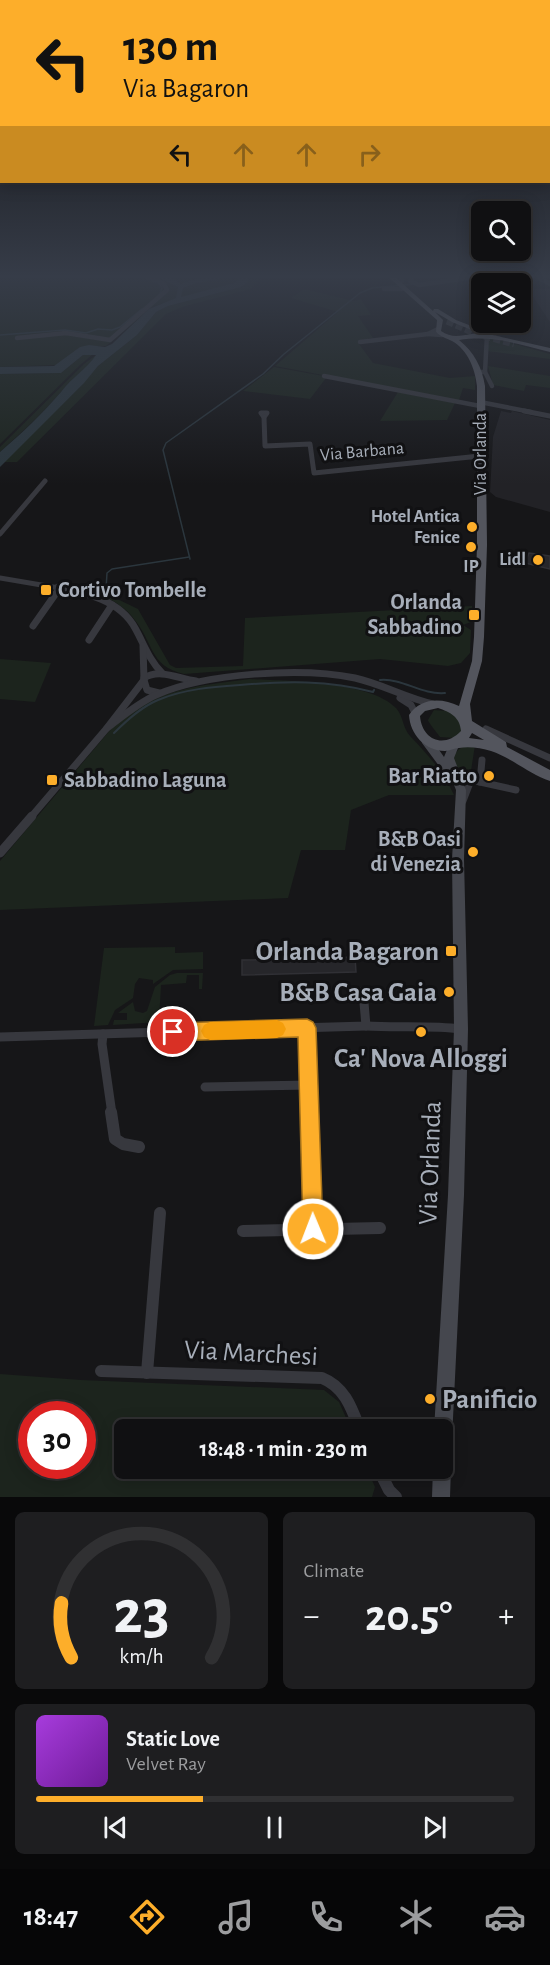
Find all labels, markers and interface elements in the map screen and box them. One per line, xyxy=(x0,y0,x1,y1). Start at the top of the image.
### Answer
icon: left xyxy=(24,24,102,102)
text: 130 m xyxy=(123,26,218,68)
text: Via Bagaron xyxy=(123,75,249,102)
icon: left xyxy=(164,138,197,171)
icon: ahead xyxy=(227,138,260,171)
icon: ahead xyxy=(290,138,323,171)
icon: right xyxy=(353,138,386,171)
map controls xyxy=(471,201,531,333)
button: search xyxy=(471,201,531,261)
button: layers xyxy=(471,273,531,333)
street label: Via Orlanda xyxy=(472,413,490,495)
street label: Via Barbana xyxy=(319,439,405,465)
place label: Hotel Antica Fenice xyxy=(371,508,460,547)
marker: Hotel Antica Fenice xyxy=(465,520,479,534)
marker: IP xyxy=(464,540,478,554)
place label: Lidl xyxy=(499,551,526,569)
marker: Lidl xyxy=(531,553,545,567)
place label: IP xyxy=(463,558,479,576)
place label: Cortivo Tombelle xyxy=(58,579,206,601)
marker: Cortivo Tombelle xyxy=(39,583,53,597)
place label: Orlanda Sabbadino xyxy=(367,591,462,638)
marker: Orlanda Sabbadino xyxy=(467,608,481,622)
place label: Bar Riatto xyxy=(388,765,477,787)
place label: Sabbadino Laguna xyxy=(64,769,227,791)
marker: Bar Riatto xyxy=(482,769,496,783)
marker: Sabbadino Laguna xyxy=(45,773,59,787)
place label: B&B Oasi di Venezia xyxy=(370,828,461,875)
marker: B&B Oasi di Venezia xyxy=(466,845,480,859)
place label: Orlanda Bagaron xyxy=(256,938,439,965)
marker: Orlanda Bagaron xyxy=(444,944,458,958)
place label: B&B Casa Gaia xyxy=(279,979,437,1006)
marker: B&B Casa Gaia xyxy=(442,985,456,999)
pin xyxy=(147,1006,198,1057)
icon: arrive xyxy=(156,1015,189,1048)
marker: Ca' Nova Alloggi xyxy=(414,1025,428,1039)
place label: Ca' Nova Alloggi xyxy=(334,1045,508,1072)
street label: Via Orlanda xyxy=(414,1101,446,1225)
position arrow xyxy=(281,1197,345,1261)
street label: Via Marchesi xyxy=(183,1336,319,1370)
place label: Panificio xyxy=(442,1386,537,1413)
marker: Panificio xyxy=(423,1392,437,1406)
speed limit sign: 30 xyxy=(18,1401,96,1479)
text: 18:48 · 1 min · 230 m xyxy=(200,1438,367,1460)
text: Climate xyxy=(304,1561,364,1581)
text: 23 xyxy=(113,1582,169,1644)
text: 20.5° xyxy=(365,1594,453,1639)
text: − xyxy=(304,1600,319,1633)
text: + xyxy=(498,1600,514,1633)
text: km/h xyxy=(119,1646,163,1667)
text: Static Love xyxy=(126,1728,220,1750)
text: Velvet Ray xyxy=(126,1754,206,1774)
icon: previous xyxy=(99,1811,132,1844)
icon: pause xyxy=(258,1811,291,1844)
icon: next xyxy=(418,1811,451,1844)
icon: directions xyxy=(126,1896,168,1938)
icon: music xyxy=(215,1896,257,1938)
icon: phone xyxy=(305,1896,347,1938)
icon: climate xyxy=(395,1896,437,1938)
icon: car xyxy=(484,1896,526,1938)
text: 18:47 xyxy=(24,1903,78,1930)

